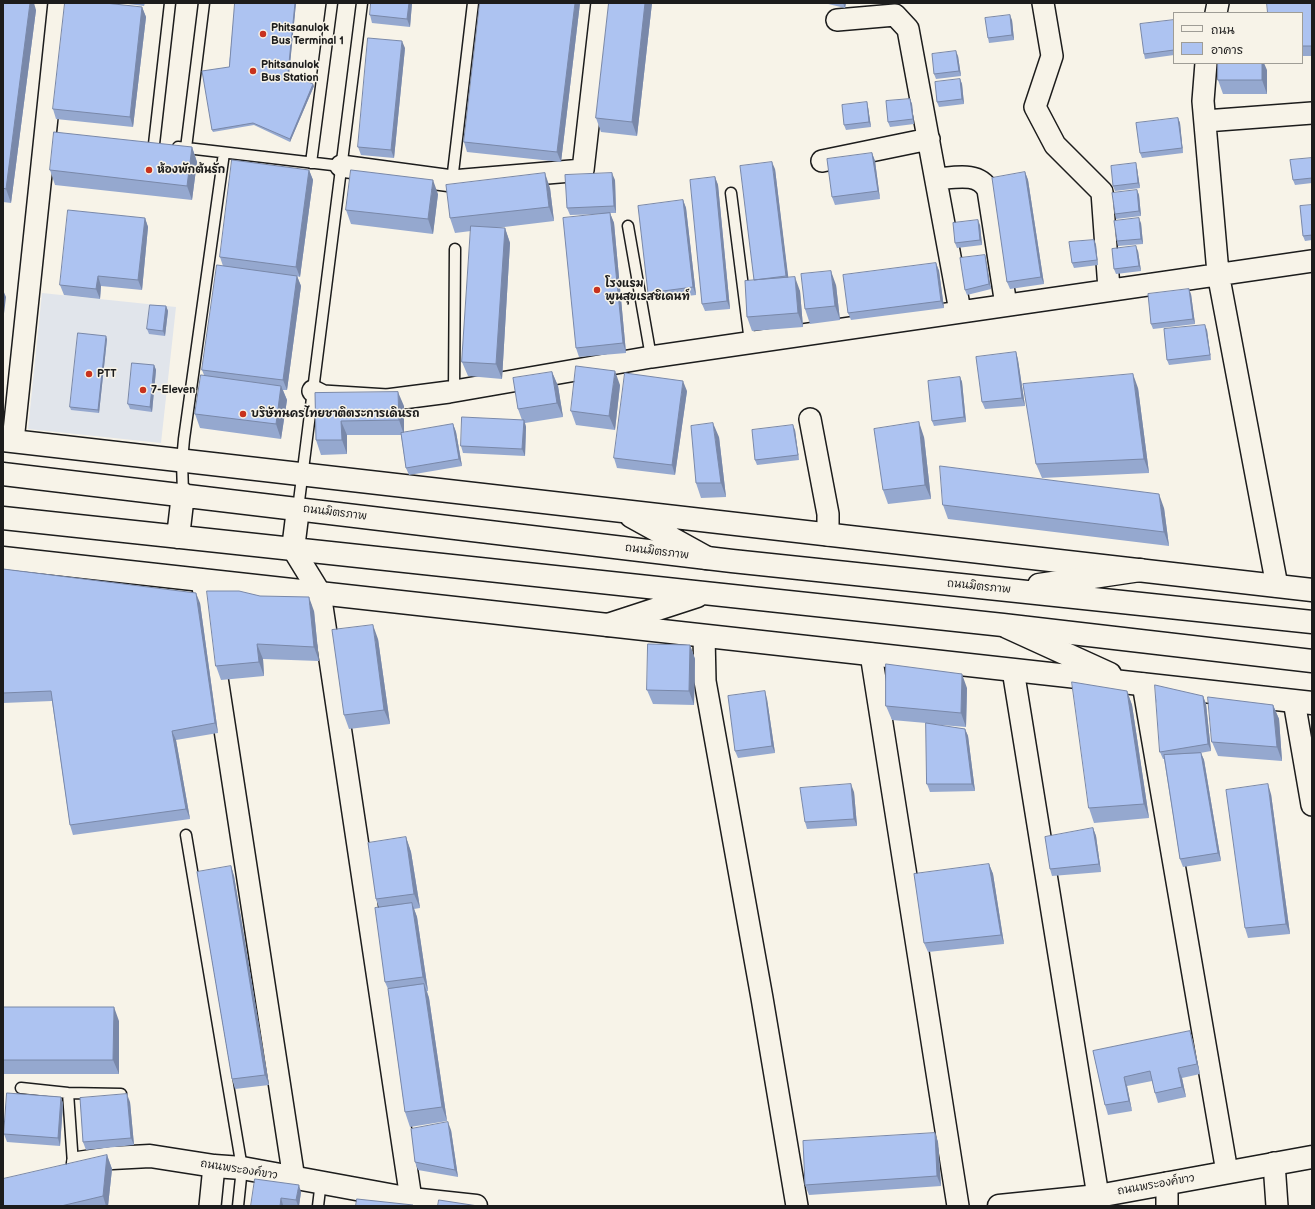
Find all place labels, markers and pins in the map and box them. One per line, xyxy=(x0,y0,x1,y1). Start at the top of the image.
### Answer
place label: Phitsanulok Bus Terminal 1 xyxy=(271,21,344,47)
marker: Phitsanulok Bus Terminal 1 xyxy=(258,29,268,39)
place label: Phitsanulok Bus Station xyxy=(261,58,319,84)
marker: Phitsanulok Bus Station xyxy=(248,66,258,76)
place label: ห้องพักต้นรัก xyxy=(157,163,225,177)
marker: ห้องพักต้นรัก xyxy=(144,165,154,175)
place label: โรงแรม พูนสุขเรสซิเดนท์ xyxy=(605,277,690,303)
marker: โรงแรม พูนสุขเรสซิเดนท์ xyxy=(592,285,602,295)
place label: PTT xyxy=(97,367,116,381)
marker: PTT xyxy=(84,369,94,379)
place label: 7-Eleven xyxy=(151,383,195,397)
marker: 7-Eleven xyxy=(138,385,148,395)
place label: บริษัทนครไทยชาติตระการเดินรถ xyxy=(251,407,419,421)
marker: บริษัทนครไทยชาติตระการเดินรถ xyxy=(238,409,248,419)

